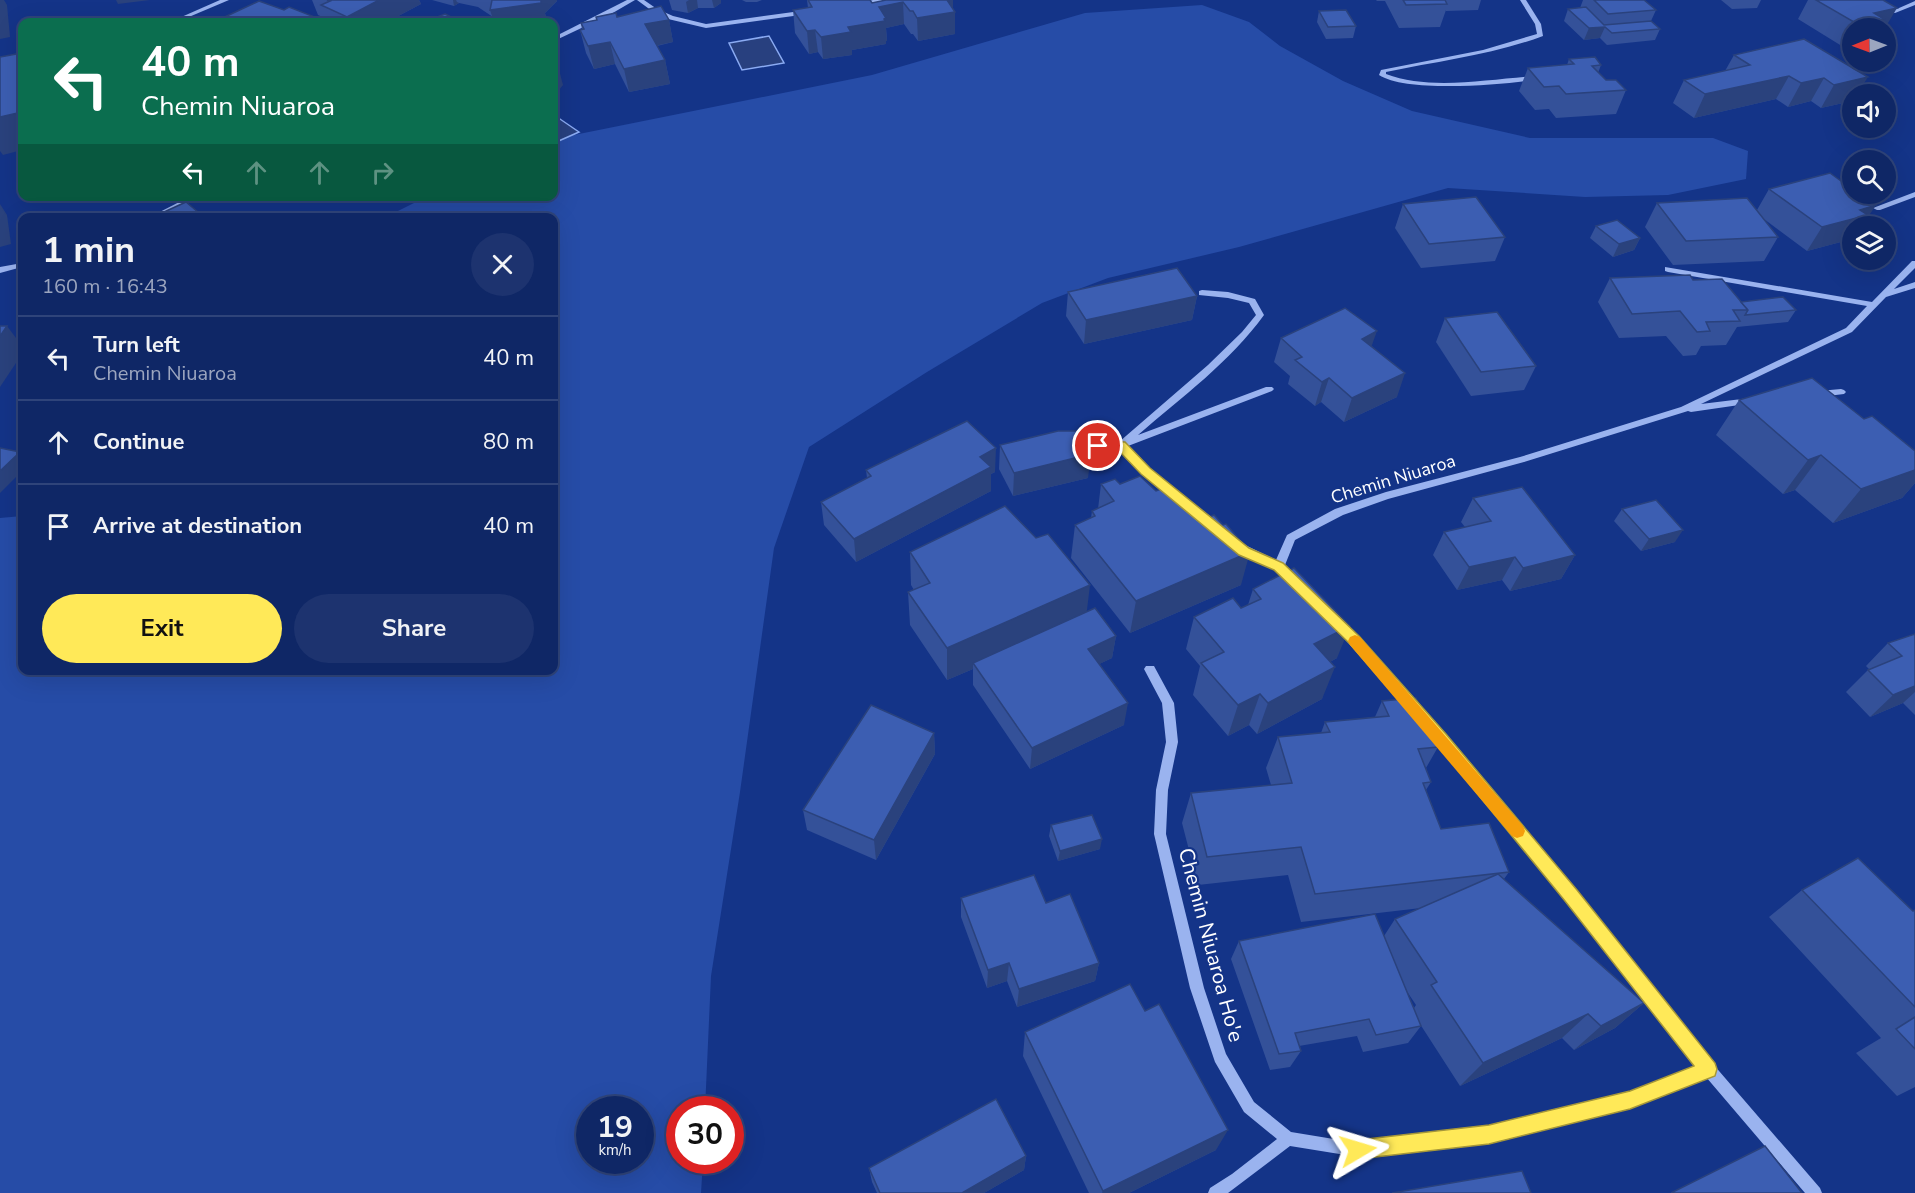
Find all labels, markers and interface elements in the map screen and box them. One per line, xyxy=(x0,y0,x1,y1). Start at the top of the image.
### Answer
north arrow xyxy=(1842,18,1896,72)
map controls xyxy=(1842,18,1896,270)
text: 40 m xyxy=(141,34,240,91)
icon: left xyxy=(42,42,120,120)
button: sound xyxy=(1842,84,1896,138)
text: Chemin Niuaroa xyxy=(141,88,335,125)
button: search xyxy=(1842,150,1896,204)
icon: left xyxy=(177,156,210,189)
icon: ahead xyxy=(240,156,273,189)
icon: ahead xyxy=(303,156,336,189)
icon: right xyxy=(366,156,399,189)
button: layers xyxy=(1842,216,1896,270)
text: 1 min xyxy=(42,226,135,275)
button: close xyxy=(471,233,534,296)
text: 160 m · 16:43 xyxy=(42,273,168,300)
text: Turn left xyxy=(93,330,180,360)
icon: left xyxy=(42,342,75,375)
text: 40 m xyxy=(483,343,534,373)
text: Chemin Niuaroa xyxy=(93,360,237,387)
pin xyxy=(1072,420,1123,471)
icon: ahead xyxy=(42,426,75,459)
text: Continue xyxy=(93,427,184,457)
text: 80 m xyxy=(483,427,534,457)
icon: arrive xyxy=(1081,429,1114,462)
street label: Chemin Niuaroa xyxy=(1328,449,1458,509)
icon: arrive xyxy=(42,510,75,543)
text: Arrive at destination xyxy=(93,511,302,541)
text: 40 m xyxy=(483,511,534,541)
button: Exit xyxy=(42,594,282,663)
button: Share xyxy=(294,594,534,663)
street label: Chemin Niuaroa Ho'e xyxy=(1172,845,1250,1045)
speed limit sign: 30 xyxy=(666,1096,744,1174)
text: 19 xyxy=(597,1107,633,1148)
position arrow xyxy=(1326,1118,1390,1182)
text: km/h xyxy=(598,1140,632,1160)

